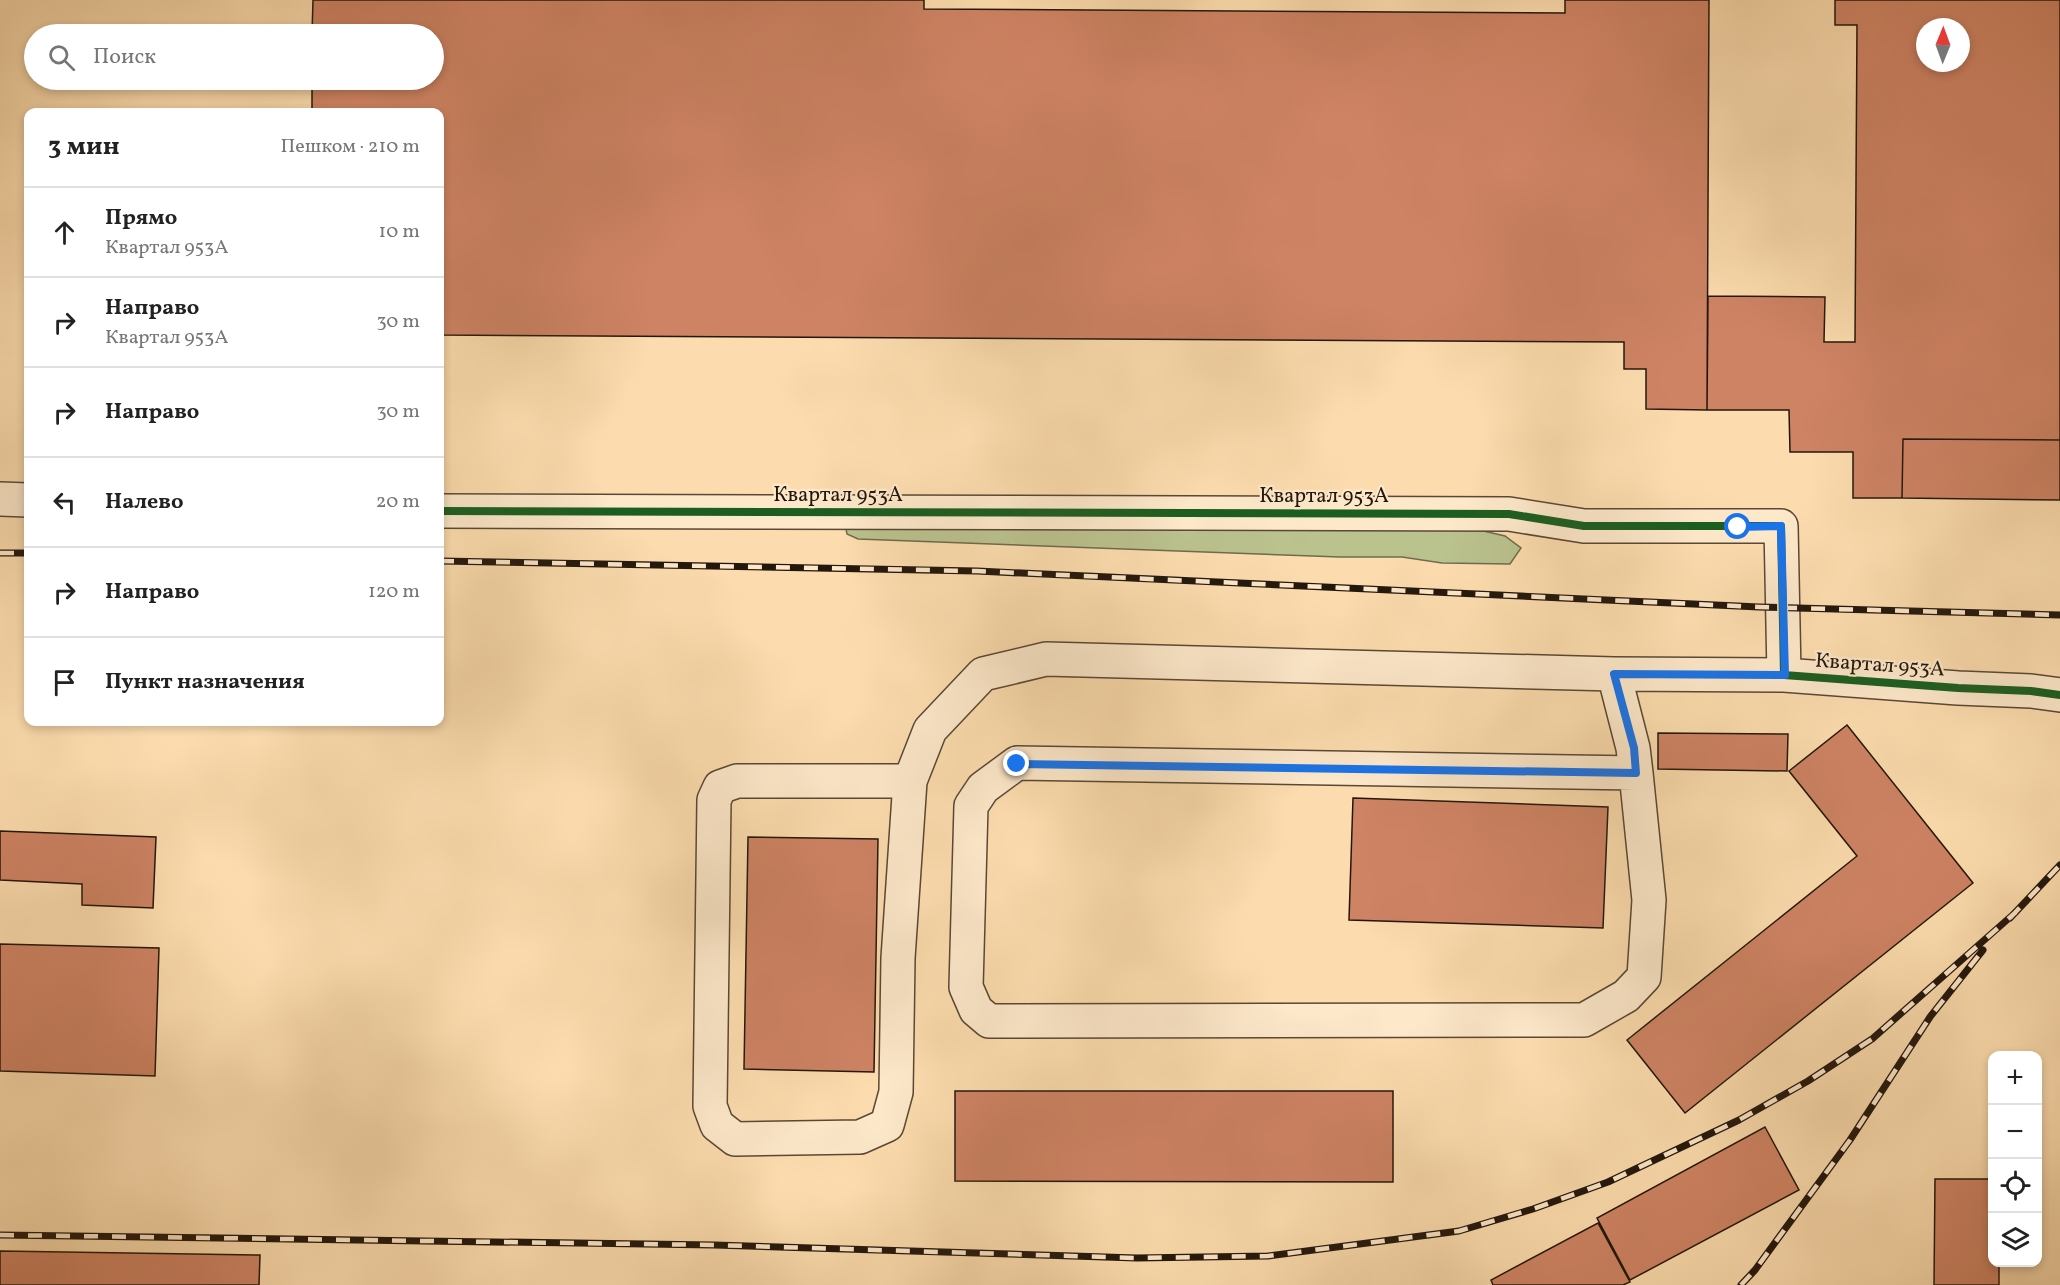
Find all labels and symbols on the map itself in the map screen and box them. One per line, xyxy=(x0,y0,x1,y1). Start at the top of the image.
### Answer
north arrow xyxy=(1916,18,1970,72)
street label: Квартал 953А xyxy=(773,481,903,510)
street label: Квартал 953А xyxy=(1259,482,1389,511)
route start xyxy=(1724,513,1750,539)
street label: Квартал 953А xyxy=(1814,647,1946,684)
route end xyxy=(1003,750,1029,776)

